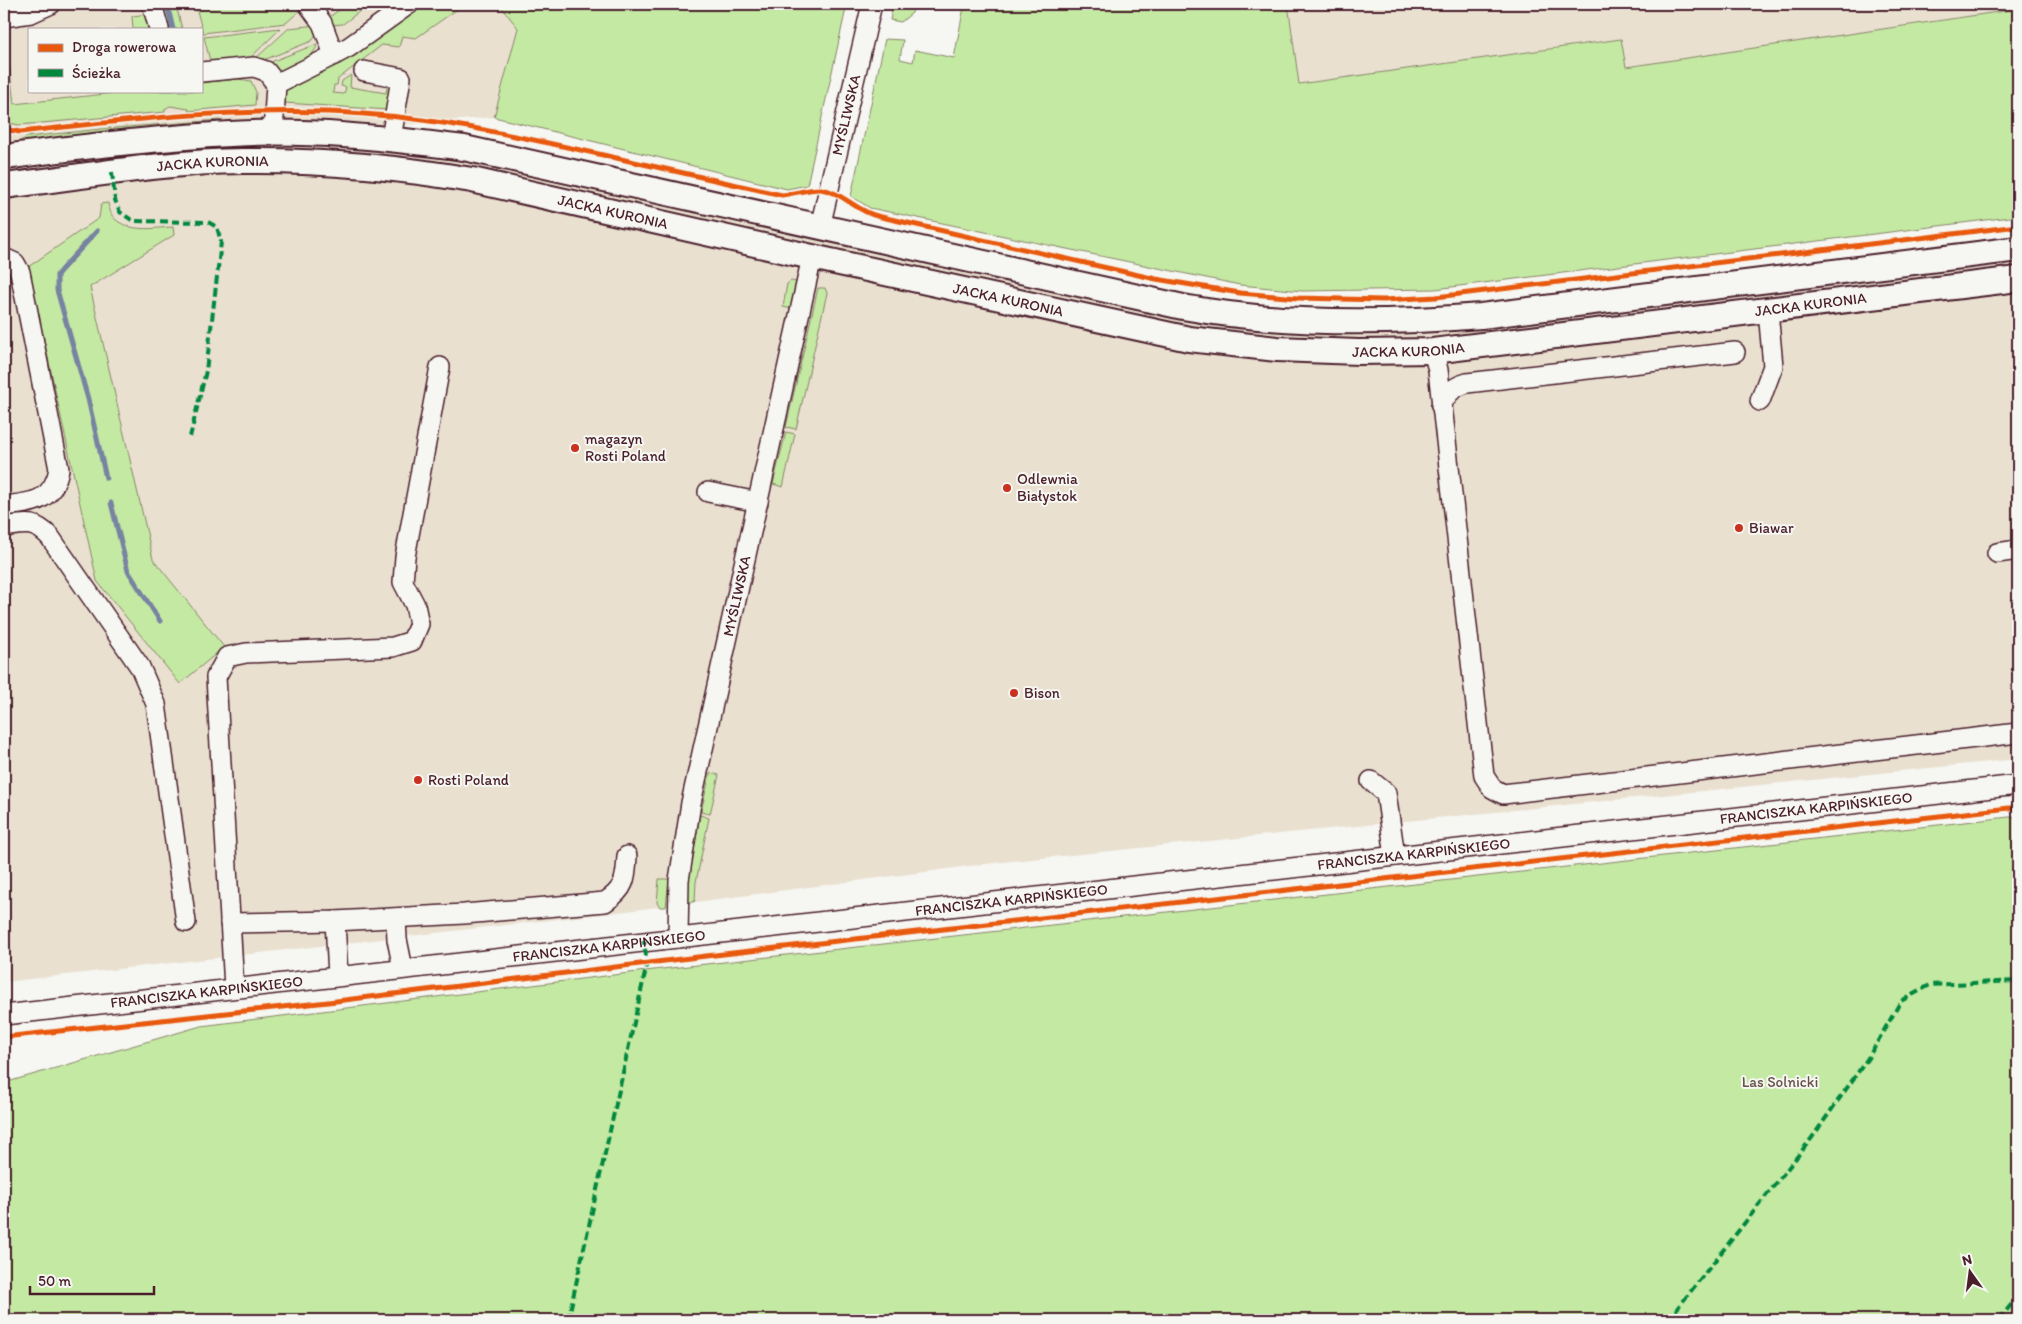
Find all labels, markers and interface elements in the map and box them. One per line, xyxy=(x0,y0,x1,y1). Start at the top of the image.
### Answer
legend xyxy=(28,28,202,92)
text: Droga rowerowa xyxy=(72,38,176,56)
text: Ścieżka xyxy=(72,64,121,82)
street label: MYŚLIWSKA xyxy=(828,72,864,157)
street label: JACKA KURONIA xyxy=(156,152,269,175)
street label: JACKA KURONIA xyxy=(556,191,670,233)
street label: JACKA KURONIA xyxy=(951,279,1065,321)
street label: JACKA KURONIA xyxy=(1754,289,1868,320)
street label: JACKA KURONIA xyxy=(1352,338,1466,361)
place label: magazyn Rosti Poland xyxy=(585,430,666,465)
marker: magazyn Rosti Poland xyxy=(569,442,581,454)
place label: Odlewnia Białystok xyxy=(1017,470,1078,505)
marker: Odlewnia Białystok xyxy=(1001,482,1013,494)
place label: Biawar xyxy=(1749,519,1794,537)
marker: Biawar xyxy=(1733,522,1745,534)
street label: MYŚLIWSKA xyxy=(719,553,755,638)
place label: Bison xyxy=(1024,684,1060,702)
marker: Bison xyxy=(1008,687,1020,699)
place label: Rosti Poland xyxy=(428,771,509,789)
marker: Rosti Poland xyxy=(412,774,424,786)
street label: FRANCISZKA KARPIŃSKIEGO xyxy=(1719,788,1914,828)
street label: FRANCISZKA KARPIŃSKIEGO xyxy=(1316,834,1511,874)
street label: FRANCISZKA KARPIŃSKIEGO xyxy=(914,880,1109,920)
street label: FRANCISZKA KARPIŃSKIEGO xyxy=(512,926,707,966)
street label: FRANCISZKA KARPIŃSKIEGO xyxy=(109,972,304,1012)
park label: Las Solnicki xyxy=(1742,1073,1818,1091)
north arrow xyxy=(1944,1246,1994,1296)
text: N xyxy=(1960,1250,1974,1269)
scale bar xyxy=(30,1264,154,1296)
text: 50 m xyxy=(38,1272,71,1290)

